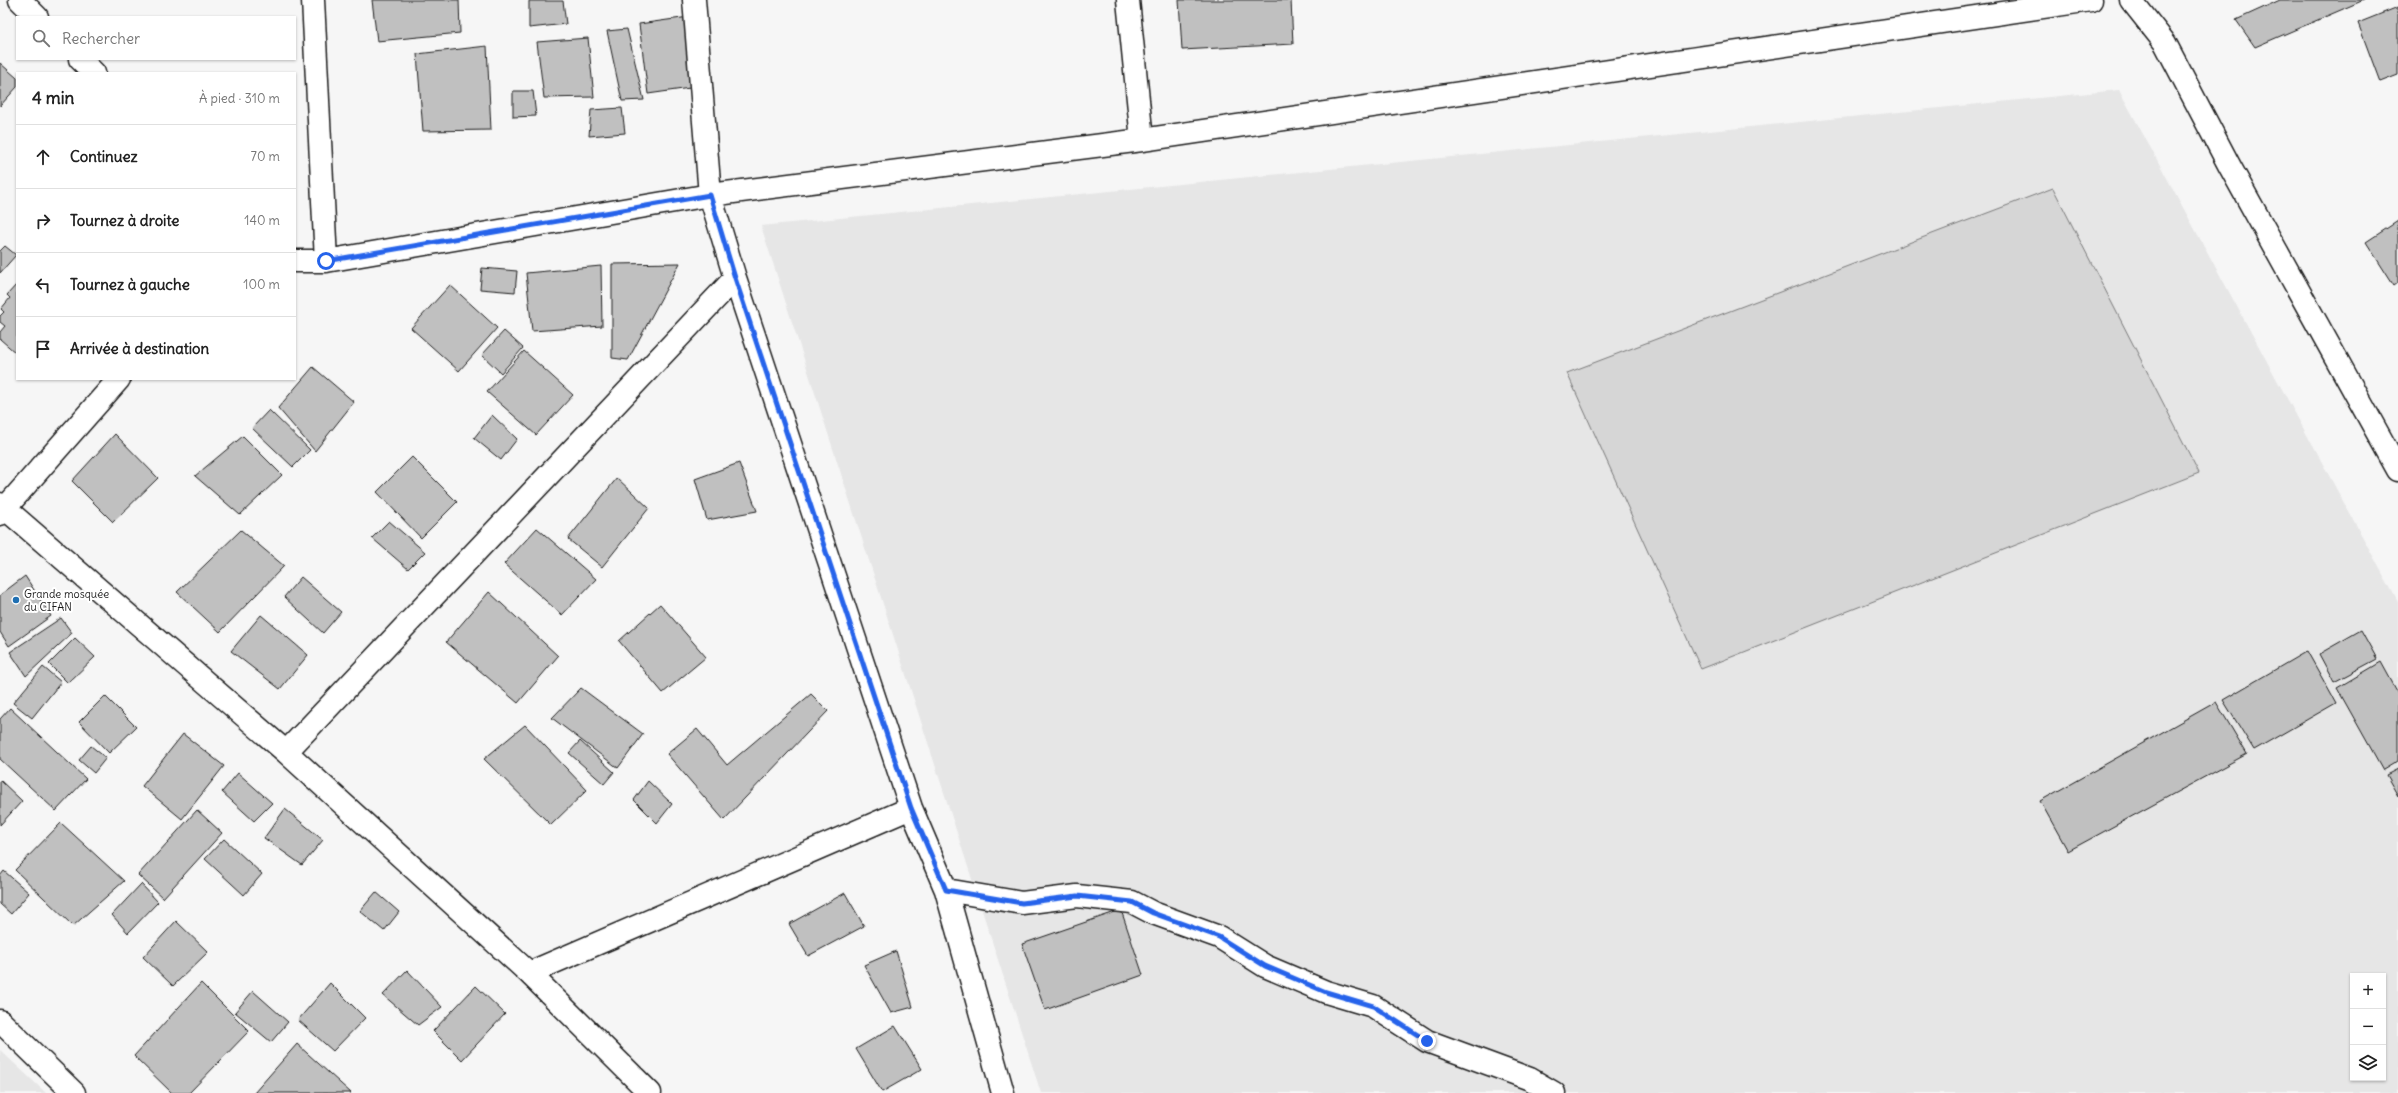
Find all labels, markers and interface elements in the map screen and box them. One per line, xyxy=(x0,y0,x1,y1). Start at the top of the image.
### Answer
search box xyxy=(16,16,296,60)
icon: search xyxy=(30,27,52,49)
text: Rechercher xyxy=(62,29,140,48)
text: 4 min xyxy=(32,87,74,109)
text: À pied · 310 m xyxy=(199,90,280,107)
icon: ahead xyxy=(32,146,54,168)
text: Continuez xyxy=(70,147,138,166)
text: 70 m xyxy=(251,148,280,165)
icon: right xyxy=(32,210,54,232)
text: Tournez à droite xyxy=(70,211,179,230)
text: 140 m xyxy=(244,212,280,229)
route start xyxy=(317,252,335,270)
icon: left xyxy=(32,274,54,296)
text: Tournez à gauche xyxy=(70,275,190,294)
text: 100 m xyxy=(243,276,280,293)
icon: arrive xyxy=(32,338,54,360)
text: Arrivée à destination xyxy=(70,339,209,358)
place label: Grande mosquée du CIFAN xyxy=(24,587,109,614)
marker: Grande mosquée du CIFAN xyxy=(11,595,21,605)
map controls xyxy=(2350,973,2386,1081)
button: + xyxy=(2350,973,2386,1009)
button: − xyxy=(2350,1009,2386,1045)
route end xyxy=(1418,1032,1436,1050)
button: layers xyxy=(2350,1045,2386,1081)

